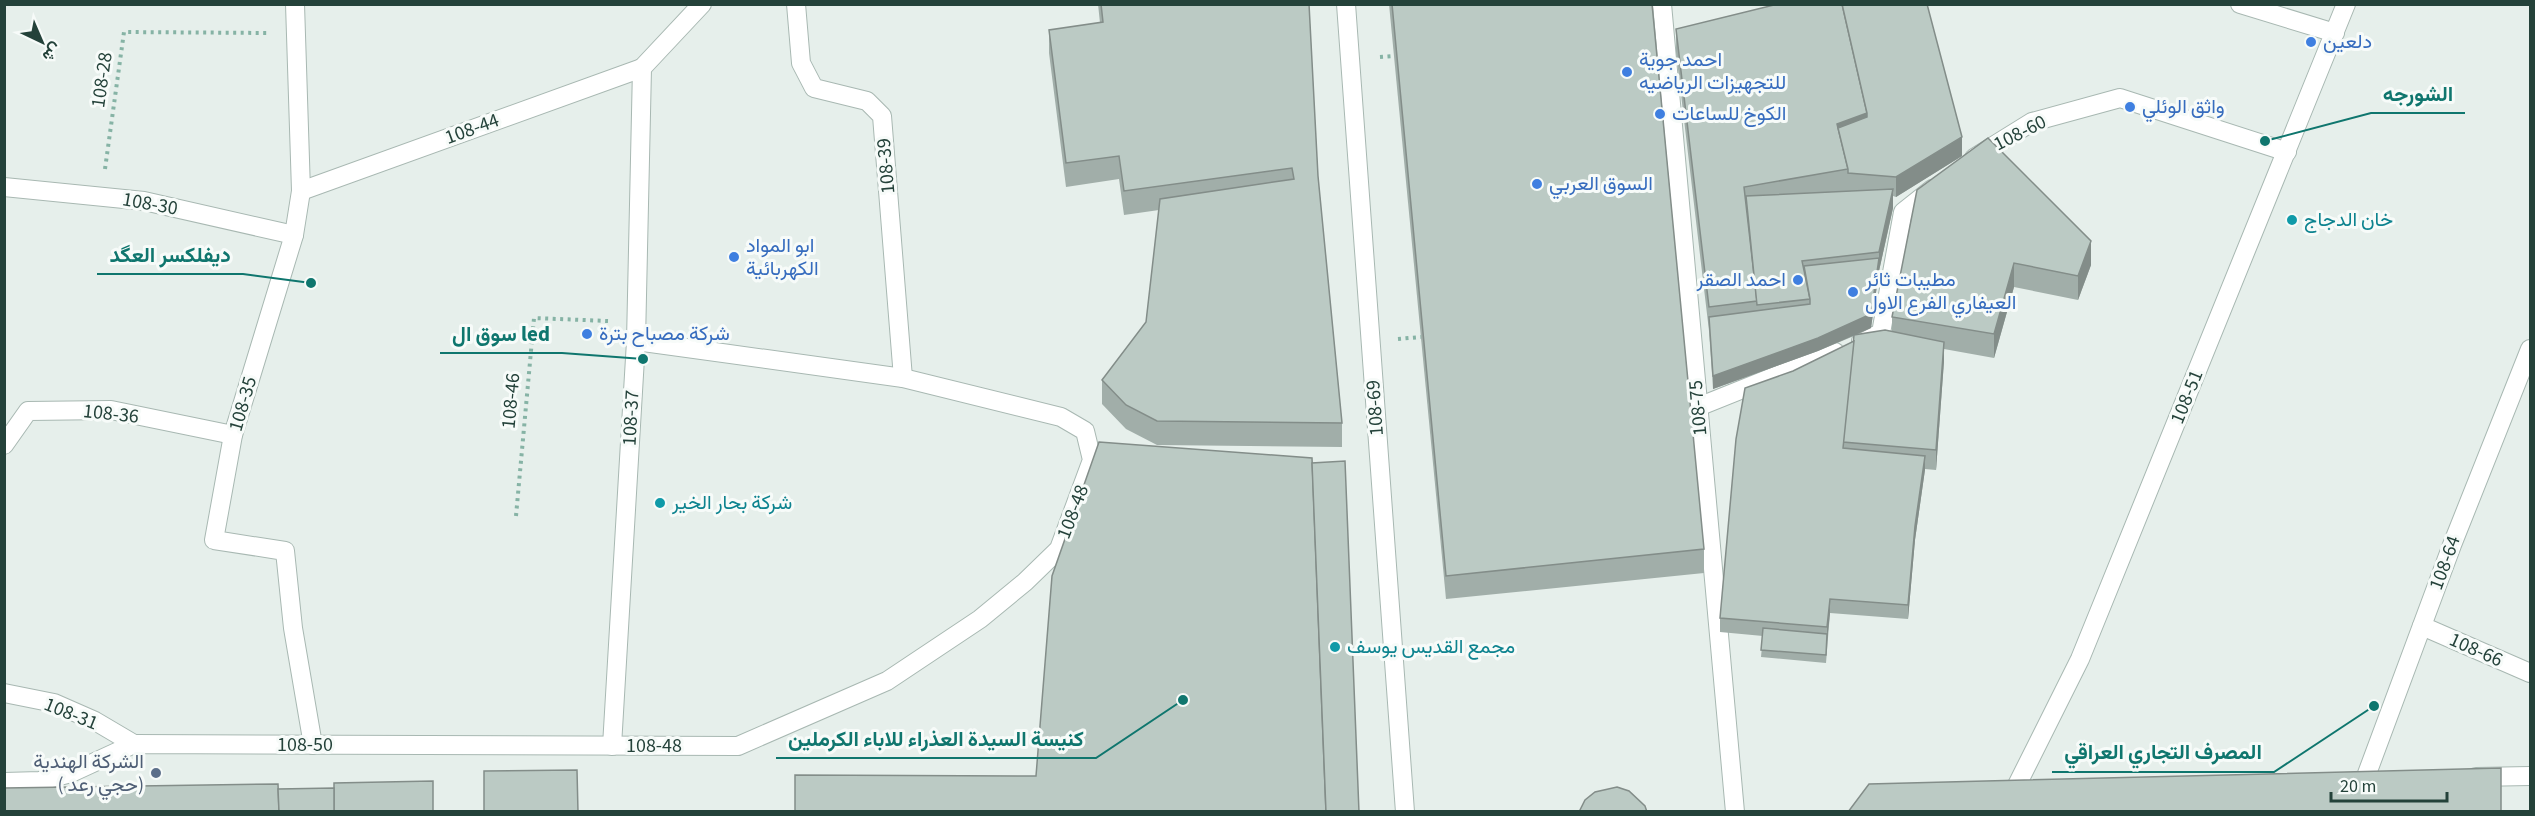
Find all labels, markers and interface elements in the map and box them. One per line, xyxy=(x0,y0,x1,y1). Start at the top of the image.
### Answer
north arrow xyxy=(12,12,72,72)
place label: دلعين xyxy=(2323,28,2372,56)
marker: دلعين xyxy=(2304,35,2318,49)
text: ش xyxy=(37,37,66,67)
place label: احمد جوية للتجهيزات الرياضيه xyxy=(1639,46,1786,97)
street label: 108-28 xyxy=(84,50,120,110)
marker: احمد جوية للتجهيزات الرياضيه xyxy=(1620,65,1634,79)
callout: الشورجه xyxy=(2371,74,2465,113)
text: الشورجه xyxy=(2383,79,2453,109)
place label: واثق الوئلي xyxy=(2142,93,2225,123)
place label: الكوخ للساعات xyxy=(1672,100,1786,128)
marker: واثق الوئلي xyxy=(2123,100,2137,114)
street label: 108-44 xyxy=(441,106,503,152)
marker: الكوخ للساعات xyxy=(1653,107,1667,121)
street label: 108-60 xyxy=(1989,108,2051,158)
street label: 108-39 xyxy=(870,137,902,195)
place label: السوق العربي xyxy=(1549,170,1653,200)
marker: السوق العربي xyxy=(1530,177,1544,191)
street label: 108-30 xyxy=(120,185,180,223)
place label: خان الدجاج xyxy=(2304,206,2393,234)
marker: خان الدجاج xyxy=(2285,213,2299,227)
place label: ابو المواد الكهربائية xyxy=(746,232,819,283)
callout: ديفلكسر العگد xyxy=(97,235,243,274)
text: ديفلكسر العگد xyxy=(109,240,231,270)
marker: ابو المواد الكهربائية xyxy=(727,250,741,264)
place label: احمد الصقر xyxy=(1696,266,1786,294)
place label: مطيبات ثائر العيفاري الفرع الاول xyxy=(1864,266,2016,319)
marker: احمد الصقر xyxy=(1791,273,1805,287)
marker: مطيبات ثائر العيفاري الفرع الاول xyxy=(1846,285,1860,299)
callout: سوق ال led xyxy=(440,314,562,353)
text: سوق ال led xyxy=(452,319,550,349)
place label: شركة مصباح بترة xyxy=(599,320,730,348)
marker: شركة مصباح بترة xyxy=(580,327,594,341)
street label: 108-51 xyxy=(2164,366,2210,428)
street label: 108-46 xyxy=(495,372,527,430)
street label: 108-35 xyxy=(222,373,264,435)
street label: 108-69 xyxy=(1359,379,1391,437)
street label: 108-75 xyxy=(1682,379,1714,437)
street label: 108-37 xyxy=(616,389,646,447)
street label: 108-36 xyxy=(82,397,140,431)
street label: 108-48 xyxy=(1050,481,1096,543)
place label: شركة بحار الخير xyxy=(671,489,792,517)
marker: شركة بحار الخير xyxy=(653,496,667,510)
street label: 108-64 xyxy=(2422,532,2468,594)
street label: 108-66 xyxy=(2445,626,2507,674)
place label: مجمع القديس يوسف xyxy=(1347,633,1515,661)
marker: مجمع القديس يوسف xyxy=(1328,640,1342,654)
street label: 108-31 xyxy=(40,691,102,737)
callout: كنيسة السيدة العذراء للاباء الكرملين xyxy=(776,719,1096,758)
text: كنيسة السيدة العذراء للاباء الكرملين xyxy=(788,724,1084,754)
street label: 108-50 xyxy=(277,731,333,759)
street label: 108-48 xyxy=(626,732,682,760)
callout: المصرف التجاري العراقي xyxy=(2052,733,2274,772)
text: المصرف التجاري العراقي xyxy=(2064,737,2262,769)
place label: الشركة الهندية ( حجي رعد) xyxy=(33,748,144,801)
scale bar xyxy=(2331,765,2446,803)
marker: الشركة الهندية ( حجي رعد) xyxy=(149,766,163,780)
text: 20 m xyxy=(2340,774,2376,799)

